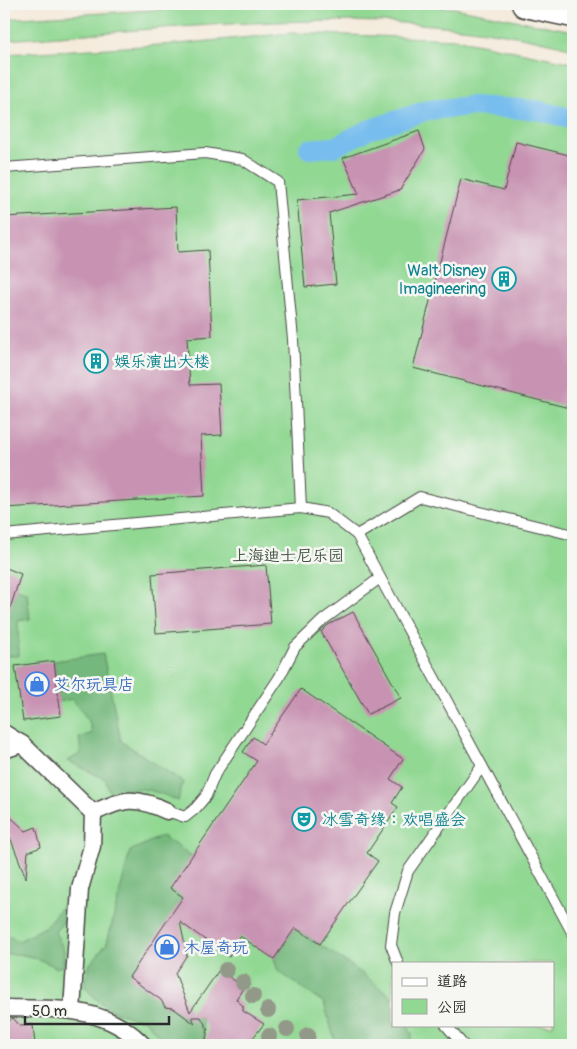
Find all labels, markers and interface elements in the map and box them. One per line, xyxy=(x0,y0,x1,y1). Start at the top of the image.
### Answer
place label: Walt Disney Imagineering xyxy=(399,261,486,299)
building icon: Walt Disney Imagineering xyxy=(491,266,517,292)
building icon: 娱乐演出大楼 xyxy=(83,348,109,374)
place label: 娱乐演出大楼 xyxy=(114,352,210,372)
park label: 上海迪士尼乐园 xyxy=(232,546,344,566)
shop icon: 艾尔玩具店 xyxy=(24,671,50,697)
place label: 艾尔玩具店 xyxy=(54,675,134,695)
theatre icon: 冰雪奇缘：欢唱盛会 xyxy=(291,806,317,832)
place label: 冰雪奇缘：欢唱盛会 xyxy=(322,810,466,830)
shop icon: 木屋奇玩 xyxy=(154,934,180,960)
place label: 木屋奇玩 xyxy=(184,938,248,958)
legend xyxy=(392,962,554,1026)
text: 道路 xyxy=(437,972,467,991)
scale bar xyxy=(25,994,169,1026)
text: 公园 xyxy=(437,998,467,1017)
text: 50 m xyxy=(32,1002,67,1021)

